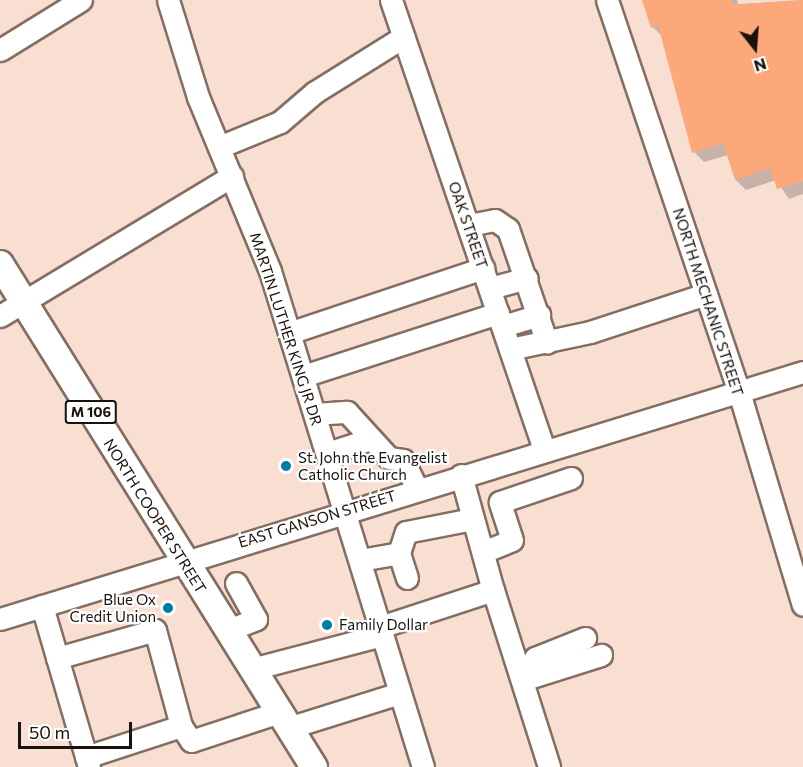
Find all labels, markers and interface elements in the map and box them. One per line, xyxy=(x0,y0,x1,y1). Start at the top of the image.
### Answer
north arrow xyxy=(725,18,785,78)
text: N xyxy=(752,55,769,77)
street label: OAK STREET xyxy=(445,179,491,271)
street label: NORTH MECHANIC STREET xyxy=(669,206,747,398)
street label: MARTIN LUTHER KING JR DR xyxy=(246,230,326,428)
road number: M 106 xyxy=(64,401,118,423)
street label: NORTH COOPER STREET xyxy=(100,435,210,597)
place label: St. John the Evangelist Catholic Church xyxy=(298,448,447,483)
marker: St. John the Evangelist Catholic Church xyxy=(279,459,293,473)
street label: EAST GANSON STREET xyxy=(236,486,398,552)
place label: Blue Ox Credit Union xyxy=(70,590,156,625)
marker: Blue Ox Credit Union xyxy=(161,601,175,615)
place label: Family Dollar xyxy=(339,616,428,634)
marker: Family Dollar xyxy=(320,618,334,632)
scale bar xyxy=(21,710,135,748)
text: 50 m xyxy=(29,721,70,743)

